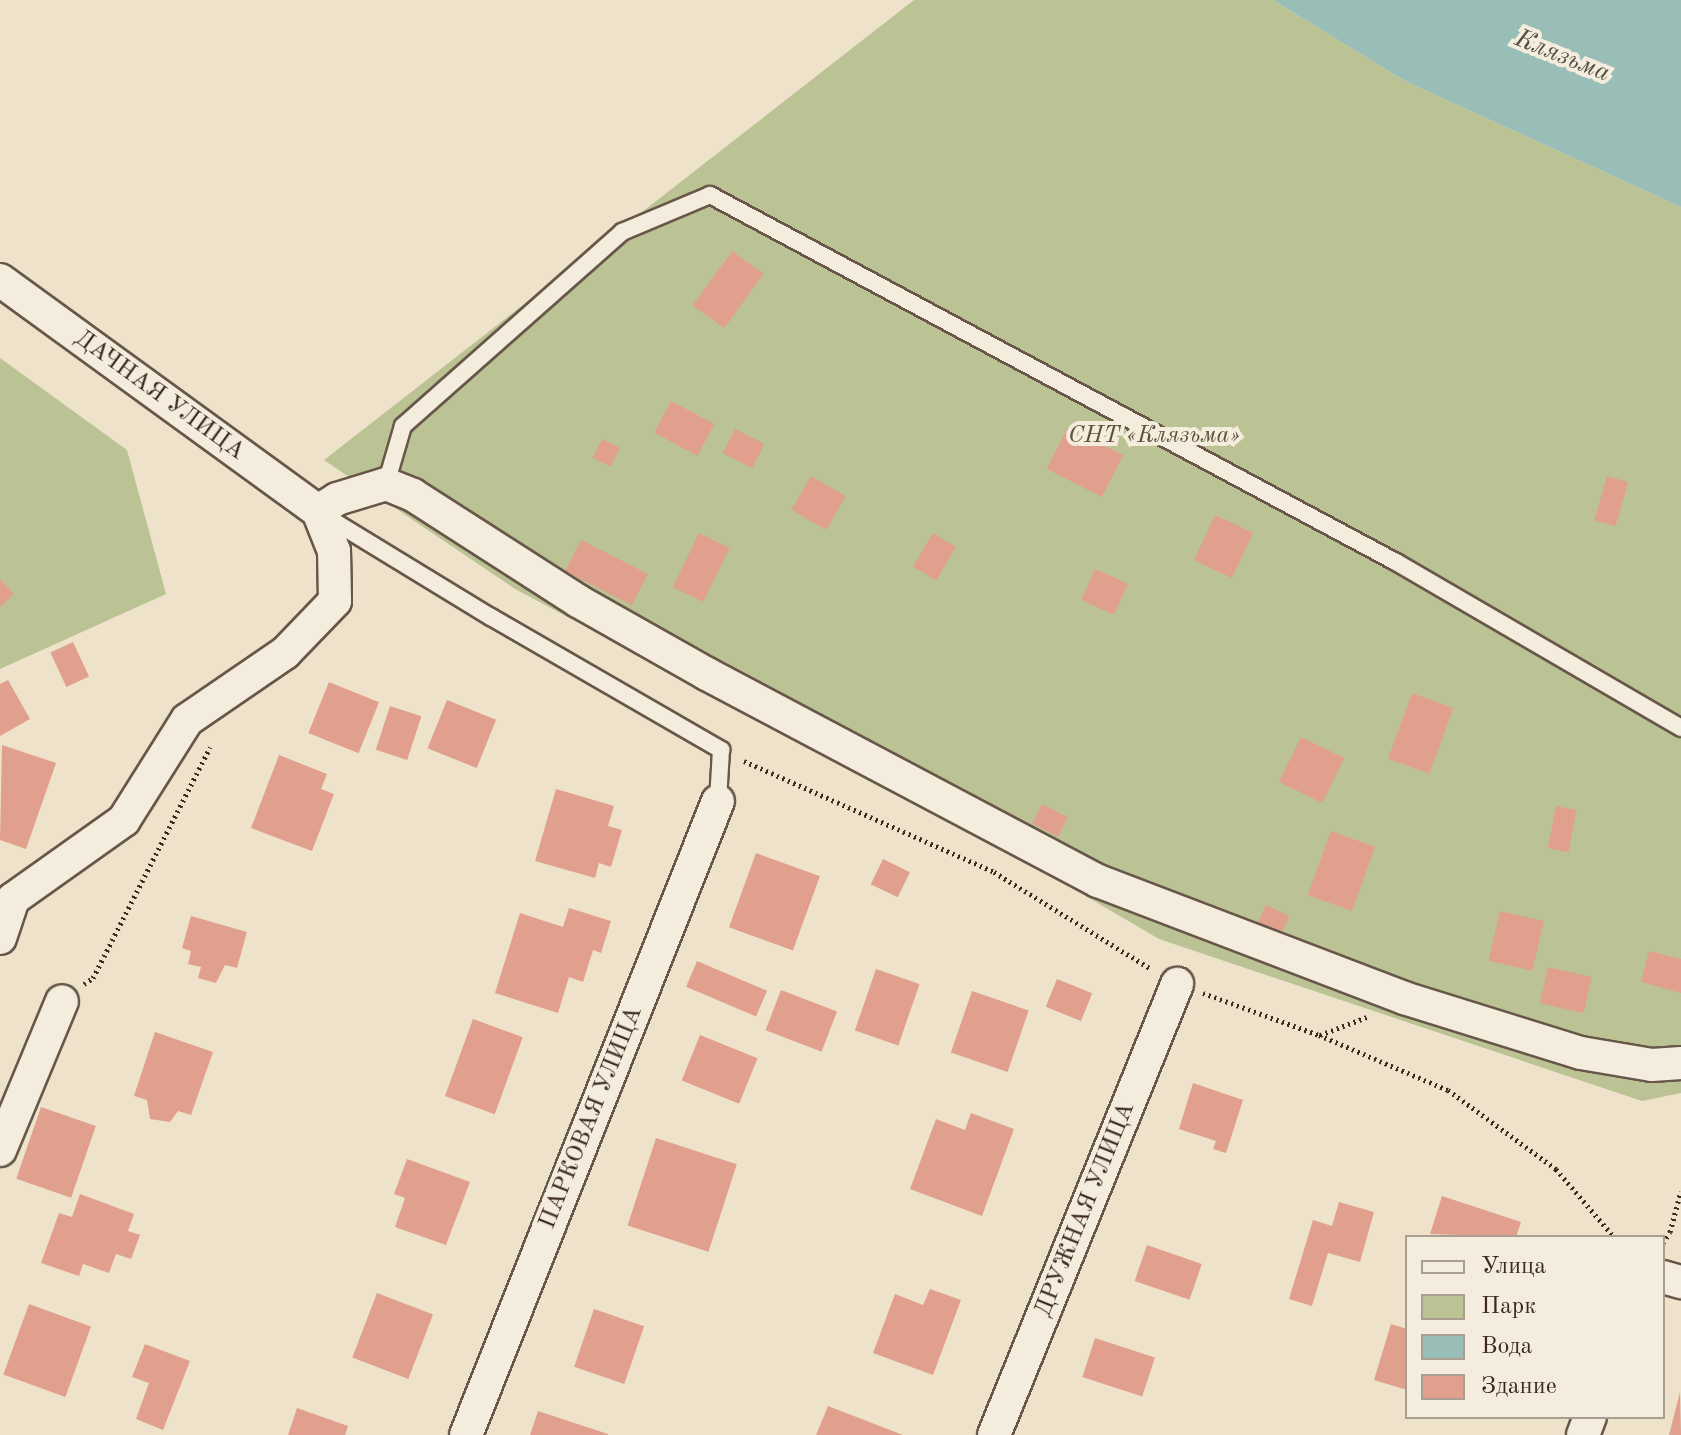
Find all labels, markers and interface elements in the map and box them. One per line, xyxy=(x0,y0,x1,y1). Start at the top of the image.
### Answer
water label: Клязьма xyxy=(1510,24,1614,90)
street label: ДАЧНАЯ УЛИЦА xyxy=(68,325,250,467)
park label: СНТ «Клязьма» xyxy=(1068,423,1240,451)
street label: ПАРКОВАЯ УЛИЦА xyxy=(534,1002,650,1234)
street label: ДРУЖНАЯ УЛИЦА xyxy=(1030,1098,1142,1322)
legend xyxy=(1405,1235,1665,1419)
text: Улица xyxy=(1481,1255,1546,1279)
text: Парк xyxy=(1481,1295,1536,1319)
text: Вода xyxy=(1481,1335,1532,1359)
text: Здание xyxy=(1481,1375,1557,1399)

